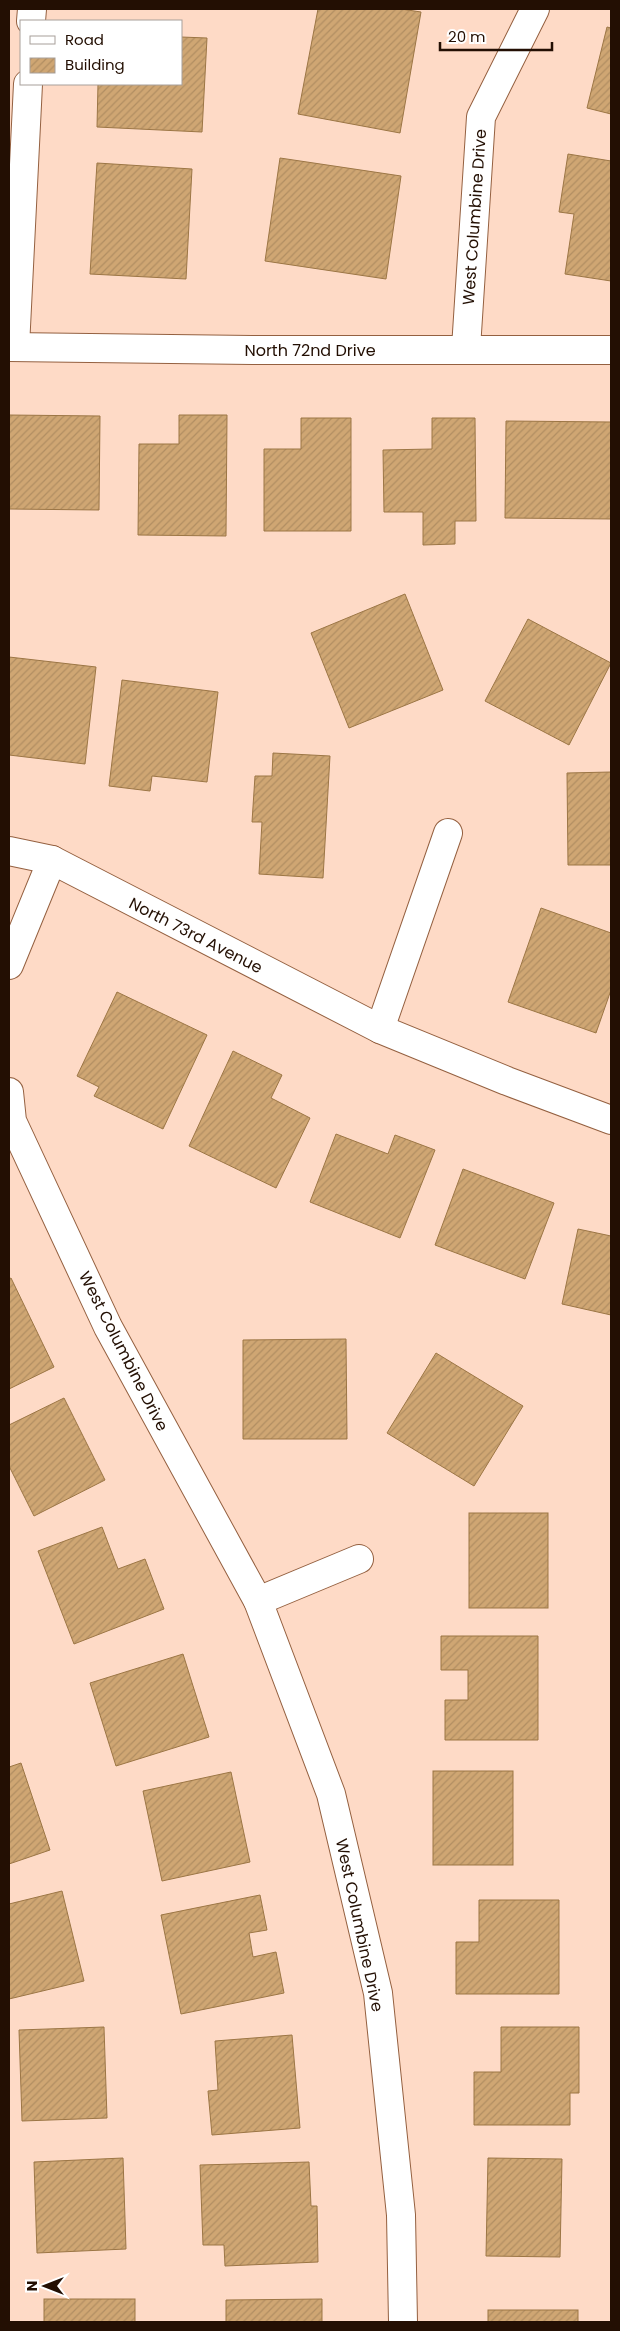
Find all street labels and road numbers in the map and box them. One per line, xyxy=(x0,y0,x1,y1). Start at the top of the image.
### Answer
street label: West Columbine Drive xyxy=(457,128,492,306)
street label: North 72nd Drive xyxy=(244,339,376,362)
street label: North 73rd Avenue xyxy=(125,892,267,979)
street label: West Columbine Drive xyxy=(73,1267,174,1435)
street label: West Columbine Drive xyxy=(330,1836,389,2014)

